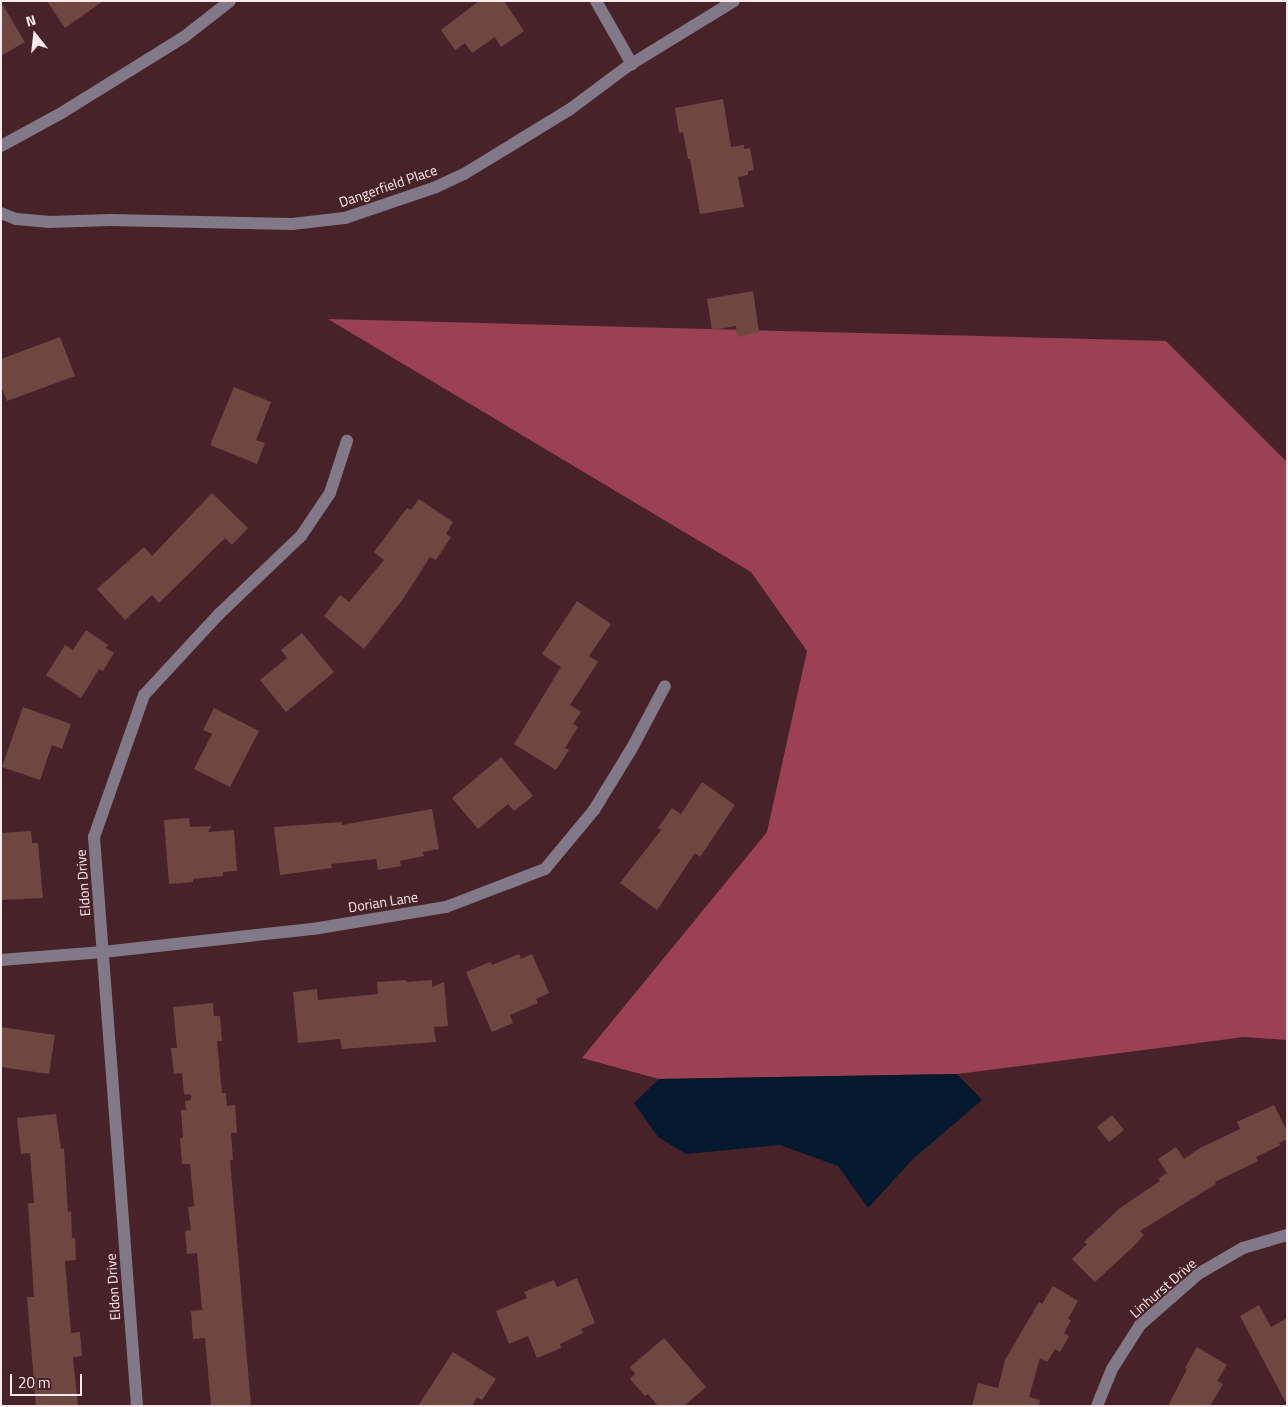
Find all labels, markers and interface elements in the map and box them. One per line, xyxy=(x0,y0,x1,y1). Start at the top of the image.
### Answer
text: N xyxy=(23,9,38,32)
north arrow xyxy=(10,10,60,60)
street label: Dangerfield Place xyxy=(337,161,439,211)
street label: Eldon Drive xyxy=(72,849,94,917)
street label: Dorian Lane xyxy=(347,888,419,916)
street label: Eldon Drive xyxy=(102,1253,124,1321)
street label: Linhurst Drive xyxy=(1126,1255,1200,1321)
scale bar xyxy=(12,1364,85,1396)
text: 20 m xyxy=(18,1371,51,1394)

